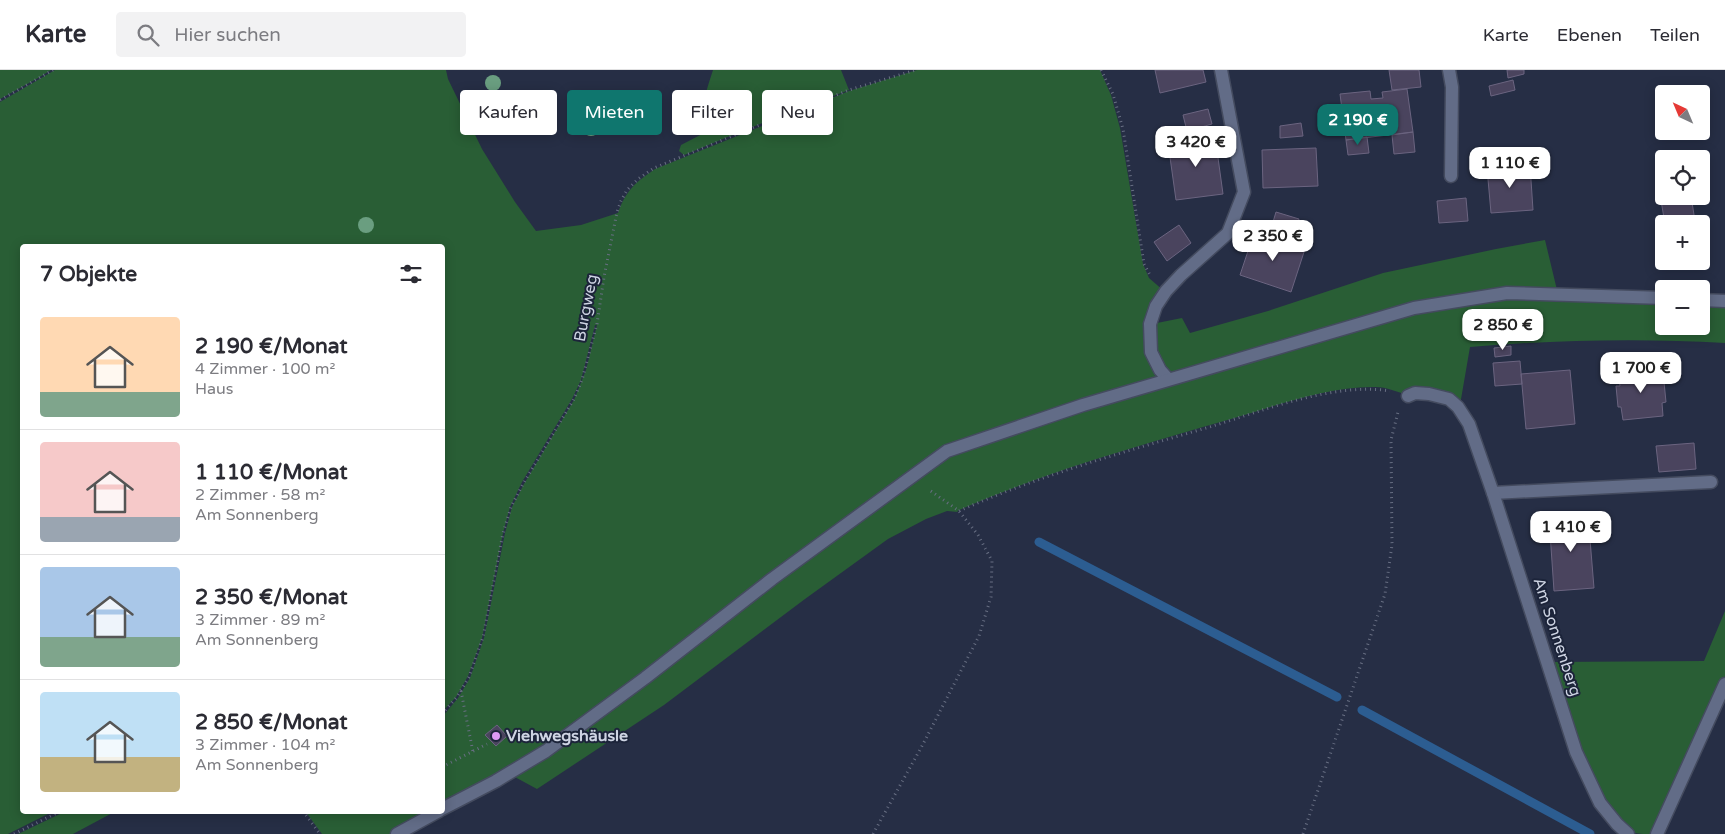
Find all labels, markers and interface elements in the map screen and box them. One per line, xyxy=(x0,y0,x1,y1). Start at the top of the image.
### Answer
search box xyxy=(116,12,466,57)
text: Karte xyxy=(25,20,86,49)
icon: search xyxy=(134,21,162,49)
text: Hier suchen xyxy=(174,24,281,46)
text: Karte xyxy=(1483,24,1529,46)
text: Ebenen xyxy=(1557,24,1622,46)
text: Teilen xyxy=(1650,24,1700,46)
north arrow xyxy=(1655,85,1710,140)
map controls xyxy=(1655,85,1710,335)
chip: Kaufen xyxy=(460,90,557,135)
chip: Mieten xyxy=(567,90,662,135)
chip: Filter xyxy=(672,90,752,135)
chip: Neu xyxy=(762,90,833,135)
pin: 2 190 € xyxy=(1312,104,1404,146)
text: 2 190 € xyxy=(1328,110,1388,130)
pin: 3 420 € xyxy=(1150,126,1242,168)
text: 3 420 € xyxy=(1166,132,1226,152)
pin: 1 110 € xyxy=(1464,146,1556,189)
button: locate xyxy=(1655,150,1710,205)
text: 1 110 € xyxy=(1480,153,1540,173)
button: + xyxy=(1655,215,1710,270)
pin: 2 350 € xyxy=(1227,220,1319,262)
text: 2 350 € xyxy=(1243,226,1303,246)
icon: filters xyxy=(397,260,425,288)
text: 7 Objekte xyxy=(40,262,137,287)
street label: Burgweg xyxy=(570,273,602,343)
button: − xyxy=(1655,280,1710,335)
pin: 2 850 € xyxy=(1457,308,1549,351)
text: 2 850 € xyxy=(1473,315,1533,335)
text: 2 190 €/Monat xyxy=(195,334,347,359)
icon: home xyxy=(80,337,140,397)
pin: 1 700 € xyxy=(1595,352,1687,394)
text: 1 700 € xyxy=(1611,358,1671,378)
text: 4 Zimmer · 100 m² xyxy=(195,359,335,379)
text: Haus xyxy=(195,379,233,399)
text: 1 110 €/Monat xyxy=(195,460,347,485)
icon: home xyxy=(80,462,140,522)
text: 2 Zimmer · 58 m² xyxy=(195,485,325,505)
text: Am Sonnenberg xyxy=(195,505,319,525)
pin: 1 410 € xyxy=(1525,510,1617,553)
text: 1 410 € xyxy=(1541,517,1601,537)
street label: Am Sonnenberg xyxy=(1528,575,1586,699)
text: 2 350 €/Monat xyxy=(195,585,347,610)
icon: home xyxy=(80,587,140,647)
text: 3 Zimmer · 89 m² xyxy=(195,610,325,630)
text: Am Sonnenberg xyxy=(195,630,319,650)
text: 2 850 €/Monat xyxy=(195,710,347,735)
icon: home xyxy=(80,712,140,772)
place label: Viehwegshäusle xyxy=(506,726,628,746)
marker: Viehwegshäusle xyxy=(490,730,502,742)
text: 3 Zimmer · 104 m² xyxy=(195,735,335,755)
text: Am Sonnenberg xyxy=(195,755,319,775)

